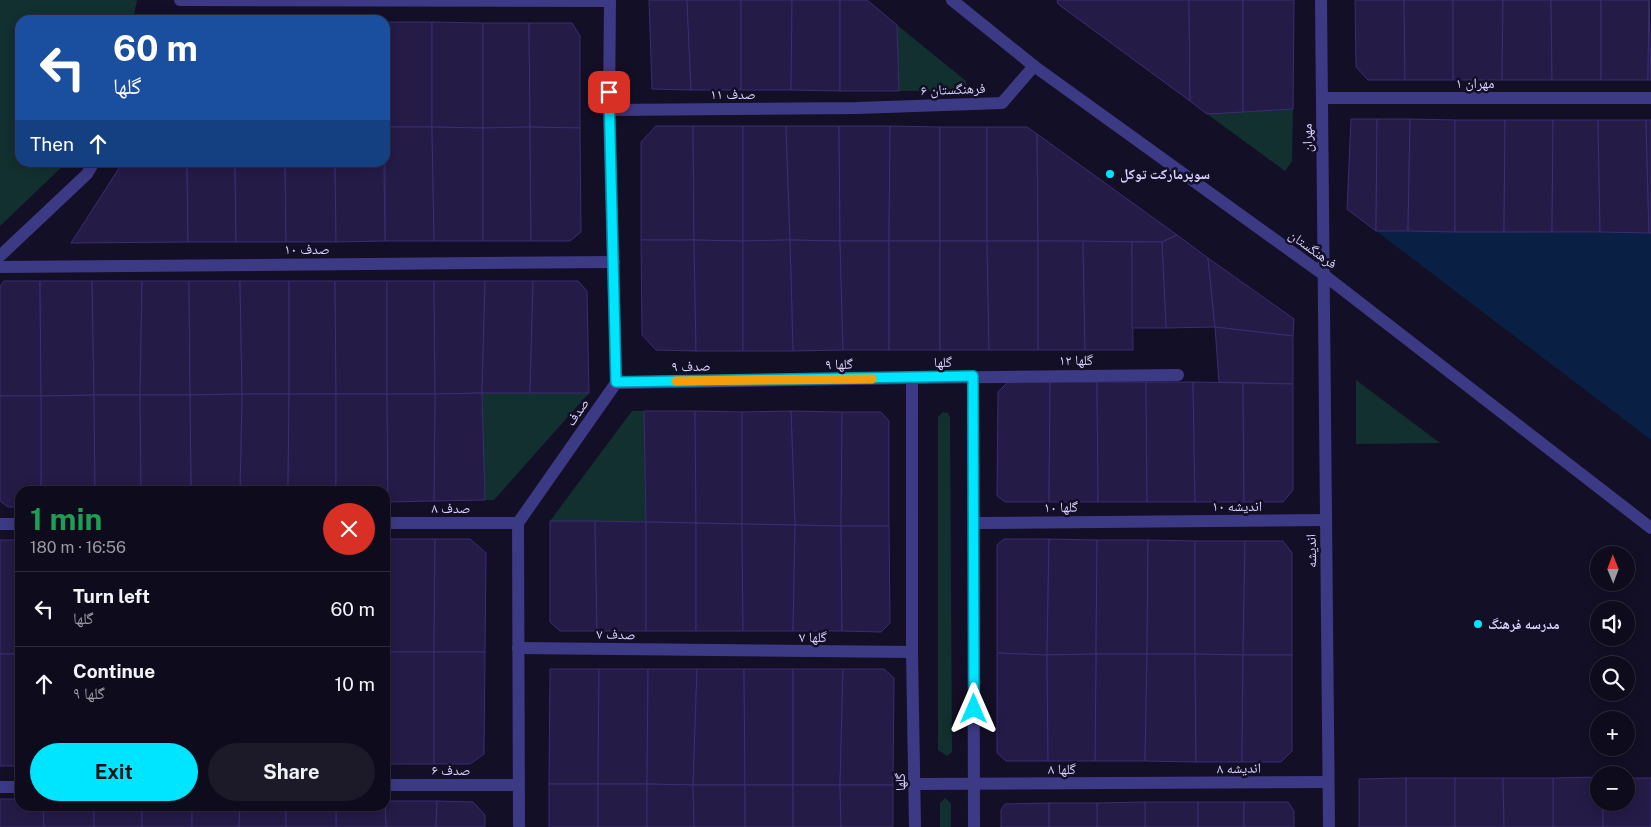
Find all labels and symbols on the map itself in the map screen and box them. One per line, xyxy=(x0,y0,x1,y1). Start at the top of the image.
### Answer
pin xyxy=(588,71,630,113)
street label: مهران ۱ xyxy=(1456,75,1494,92)
street label: فرهنگستان ۶ xyxy=(920,80,986,99)
street label: صدف ۱۱ xyxy=(710,86,756,102)
street label: مهران xyxy=(1299,123,1316,153)
place label: سوپرمارکت توکل xyxy=(1120,166,1210,183)
marker: سوپرمارکت توکل xyxy=(1104,168,1116,180)
street label: فرهنگستان xyxy=(1285,226,1340,273)
street label: صدف ۱۰ xyxy=(284,241,330,257)
street label: گلها ۱۲ xyxy=(1059,352,1093,368)
street label: گلها xyxy=(934,354,953,370)
street label: گلها ۹ xyxy=(825,356,853,372)
street label: صدف ۹ xyxy=(671,358,711,374)
street label: صدف xyxy=(562,395,592,429)
street label: اندیشه ۱۰ xyxy=(1212,498,1262,514)
street label: گلها ۱۰ xyxy=(1044,499,1078,515)
street label: صدف ۸ xyxy=(431,500,471,516)
street label: اندیشه xyxy=(1303,534,1320,568)
north arrow xyxy=(1590,546,1635,591)
place label: مدرسه فرهنگ xyxy=(1488,616,1560,632)
marker: مدرسه فرهنگ xyxy=(1472,618,1484,630)
street label: صدف ۷ xyxy=(596,626,636,642)
street label: گلها ۷ xyxy=(799,629,827,645)
position arrow xyxy=(947,682,999,734)
street label: اندیشه ۸ xyxy=(1217,760,1261,777)
street label: گلها ۸ xyxy=(1048,761,1076,777)
street label: صدف ۶ xyxy=(431,762,471,778)
street label: گلها xyxy=(892,773,908,791)

